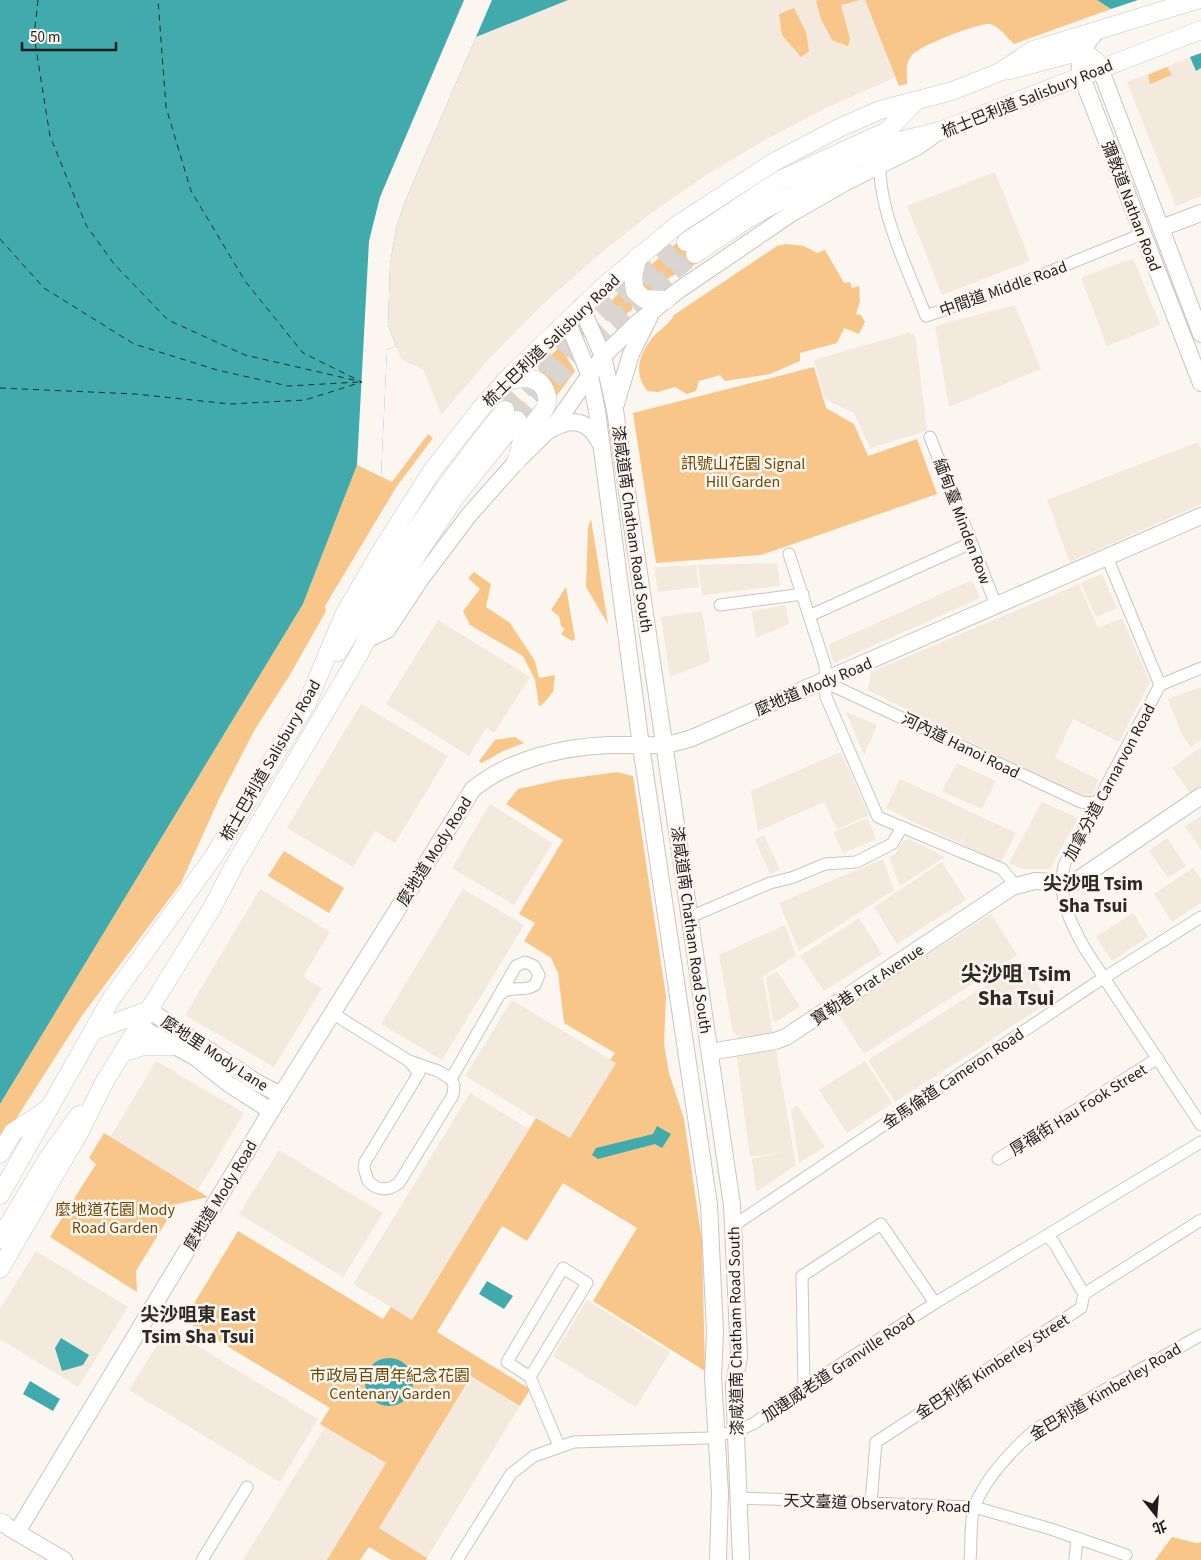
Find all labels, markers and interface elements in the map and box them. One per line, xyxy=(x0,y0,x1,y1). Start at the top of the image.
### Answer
scale bar xyxy=(22,20,116,52)
text: 50 m xyxy=(30,27,60,48)
street label: 梳士巴利道 Salisbury Road xyxy=(938,54,1116,143)
street label: 彌敦道 Nathan Road xyxy=(1096,138,1166,275)
street label: 中間道 Middle Road xyxy=(937,256,1070,322)
street label: 梳士巴利道 Salisbury Road xyxy=(478,269,625,412)
street label: 漆咸道南 Chatham Road South xyxy=(607,424,657,634)
park label: 訊號山花園 Signal Hill Garden xyxy=(681,453,805,493)
street label: 緬甸臺 Minden Row xyxy=(928,455,996,588)
street label: 麼地道 Mody Road xyxy=(751,652,875,722)
street label: 梳士巴利道 Salisbury Road xyxy=(216,676,326,845)
street label: 加拿分道 Carnarvon Road xyxy=(1059,700,1161,865)
street label: 河內道 Hanoi Road xyxy=(898,708,1023,784)
street label: 麼地道 Mody Road xyxy=(392,793,477,911)
street label: 漆咸道南 Chatham Road South xyxy=(666,825,716,1035)
district label: 尖沙咀 Tsim Sha Tsui xyxy=(1043,871,1143,920)
street label: 寶勒巷 Prat Avenue xyxy=(807,939,928,1031)
district label: 尖沙咀 Tsim Sha Tsui xyxy=(961,959,1071,1013)
street label: 麼地里 Mody Lane xyxy=(157,1011,272,1097)
street label: 金馬倫道 Cameron Road xyxy=(879,1023,1029,1134)
street label: 厚福街 Hau Fook Street xyxy=(1006,1058,1152,1161)
street label: 麼地道 Mody Road xyxy=(179,1136,263,1255)
park label: 麼地道花園 Mody Road Garden xyxy=(55,1199,175,1239)
street label: 漆咸道南 Chatham Road South xyxy=(723,1226,749,1436)
district label: 尖沙咀東 East Tsim Sha Tsui xyxy=(140,1302,256,1351)
street label: 加連威老道 Granville Road xyxy=(758,1308,919,1427)
street label: 金巴利街 Kimberley Street xyxy=(912,1309,1074,1425)
street label: 金巴利道 Kimberley Road xyxy=(1026,1338,1185,1446)
park label: 市政局百周年紀念花園 Centenary Garden xyxy=(310,1365,470,1405)
street label: 天文臺道 Observatory Road xyxy=(783,1490,971,1518)
north arrow xyxy=(1131,1490,1181,1540)
text: 北 xyxy=(1150,1515,1169,1538)

